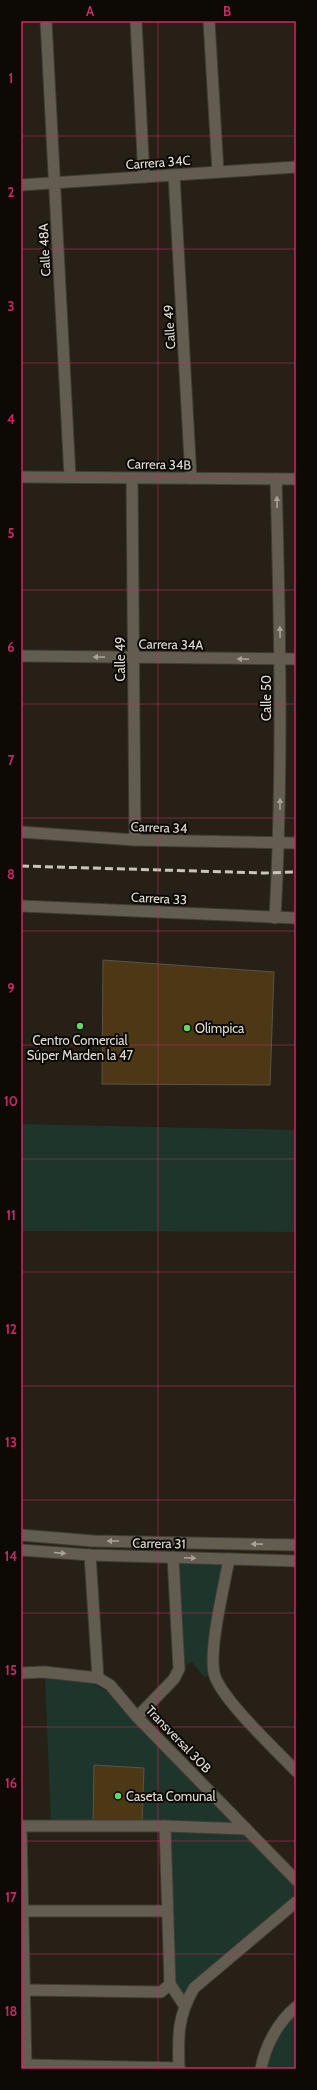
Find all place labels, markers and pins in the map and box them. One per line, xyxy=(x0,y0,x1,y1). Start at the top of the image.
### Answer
place label: Olímpica xyxy=(195,1020,245,1036)
marker: Centro Comercial Súper Marden la 47 xyxy=(75,1021,85,1031)
marker: Olímpica xyxy=(182,1023,192,1033)
place label: Centro Comercial Súper Marden la 47 xyxy=(27,1032,134,1063)
place label: Caseta Comunal xyxy=(126,1788,216,1804)
marker: Caseta Comunal xyxy=(113,1791,123,1801)

